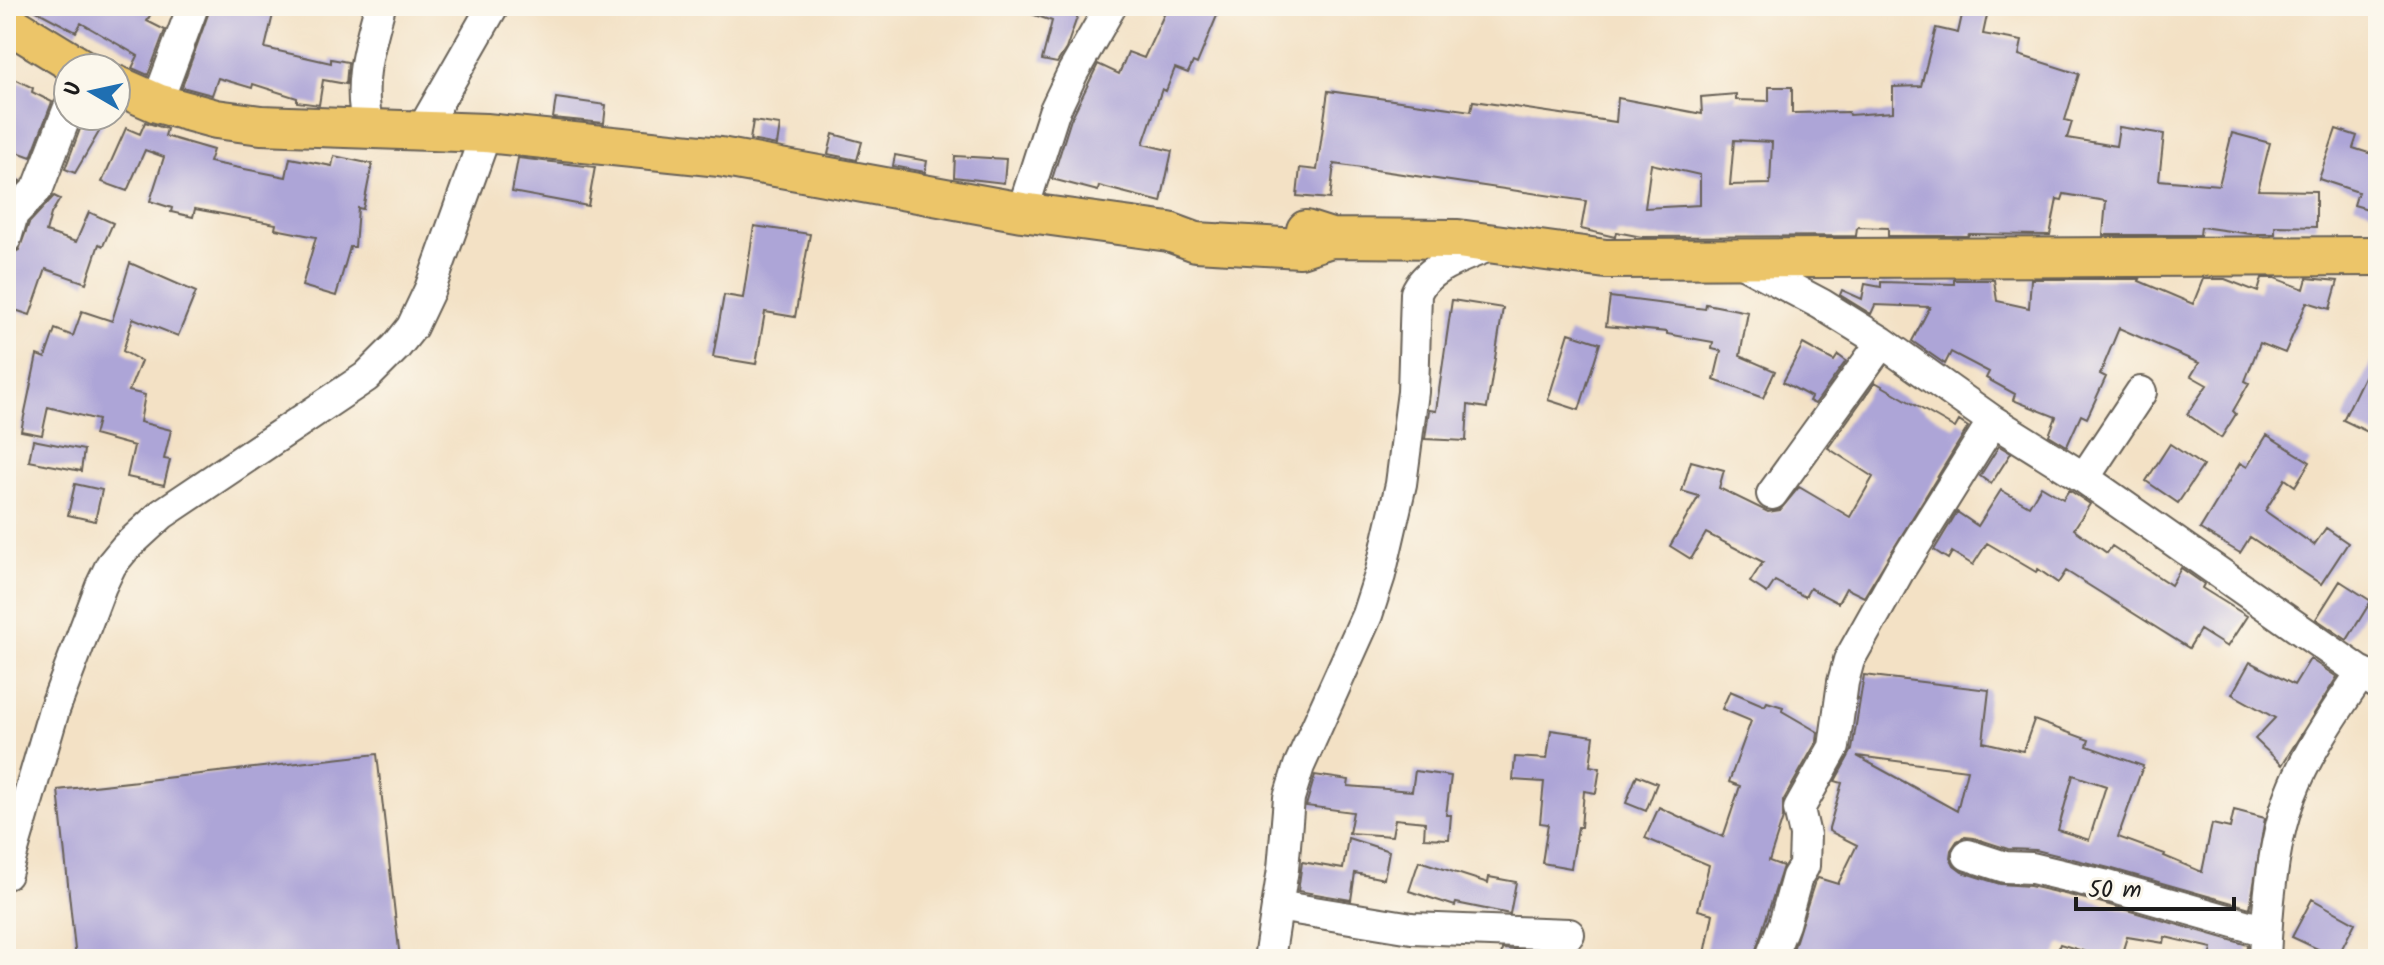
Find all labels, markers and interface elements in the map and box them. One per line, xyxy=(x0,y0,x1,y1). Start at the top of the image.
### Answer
north arrow xyxy=(52,52,132,132)
text: U xyxy=(56,80,93,98)
scale bar xyxy=(2076,861,2234,911)
text: 50 m xyxy=(2088,871,2142,910)

